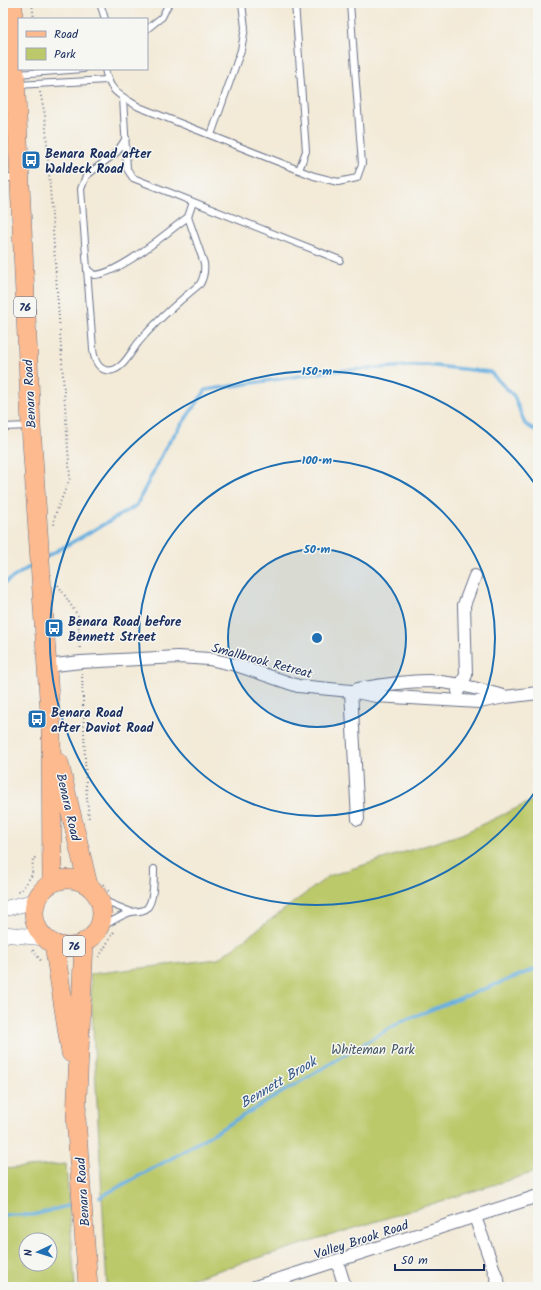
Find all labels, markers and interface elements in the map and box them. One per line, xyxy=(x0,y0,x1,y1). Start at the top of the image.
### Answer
legend xyxy=(18,18,148,70)
text: Road xyxy=(54,25,79,44)
text: Park xyxy=(54,45,76,64)
place label: Benara Road after Waldeck Road xyxy=(45,144,153,180)
bus stop icon: Benara Road after Waldeck Road xyxy=(20,149,42,171)
road number: 76 xyxy=(14,297,36,317)
street label: Benara Road xyxy=(18,358,43,429)
text: 150 m xyxy=(302,362,332,381)
text: 100 m xyxy=(302,451,332,470)
text: 50 m xyxy=(303,540,331,559)
place label: Benara Road before Bennett Street xyxy=(68,612,182,648)
bus stop icon: Benara Road before Bennett Street xyxy=(43,617,65,639)
centre of rings xyxy=(310,631,324,645)
street label: Smallbrook Retreat xyxy=(209,638,315,685)
place label: Benara Road after Daviot Road xyxy=(51,703,155,739)
bus stop icon: Benara Road after Daviot Road xyxy=(26,708,48,730)
street label: Benara Road xyxy=(50,771,86,844)
road number: 76 xyxy=(63,936,85,956)
park label: Whiteman Park xyxy=(331,1040,416,1061)
water label: Bennett Brook xyxy=(236,1050,323,1114)
street label: Benara Road xyxy=(71,1156,96,1227)
street label: Valley Brook Road xyxy=(311,1215,412,1266)
north arrow xyxy=(18,1232,58,1272)
scale bar xyxy=(395,1246,484,1272)
text: N xyxy=(20,1248,38,1257)
text: 50 m xyxy=(401,1251,428,1270)

